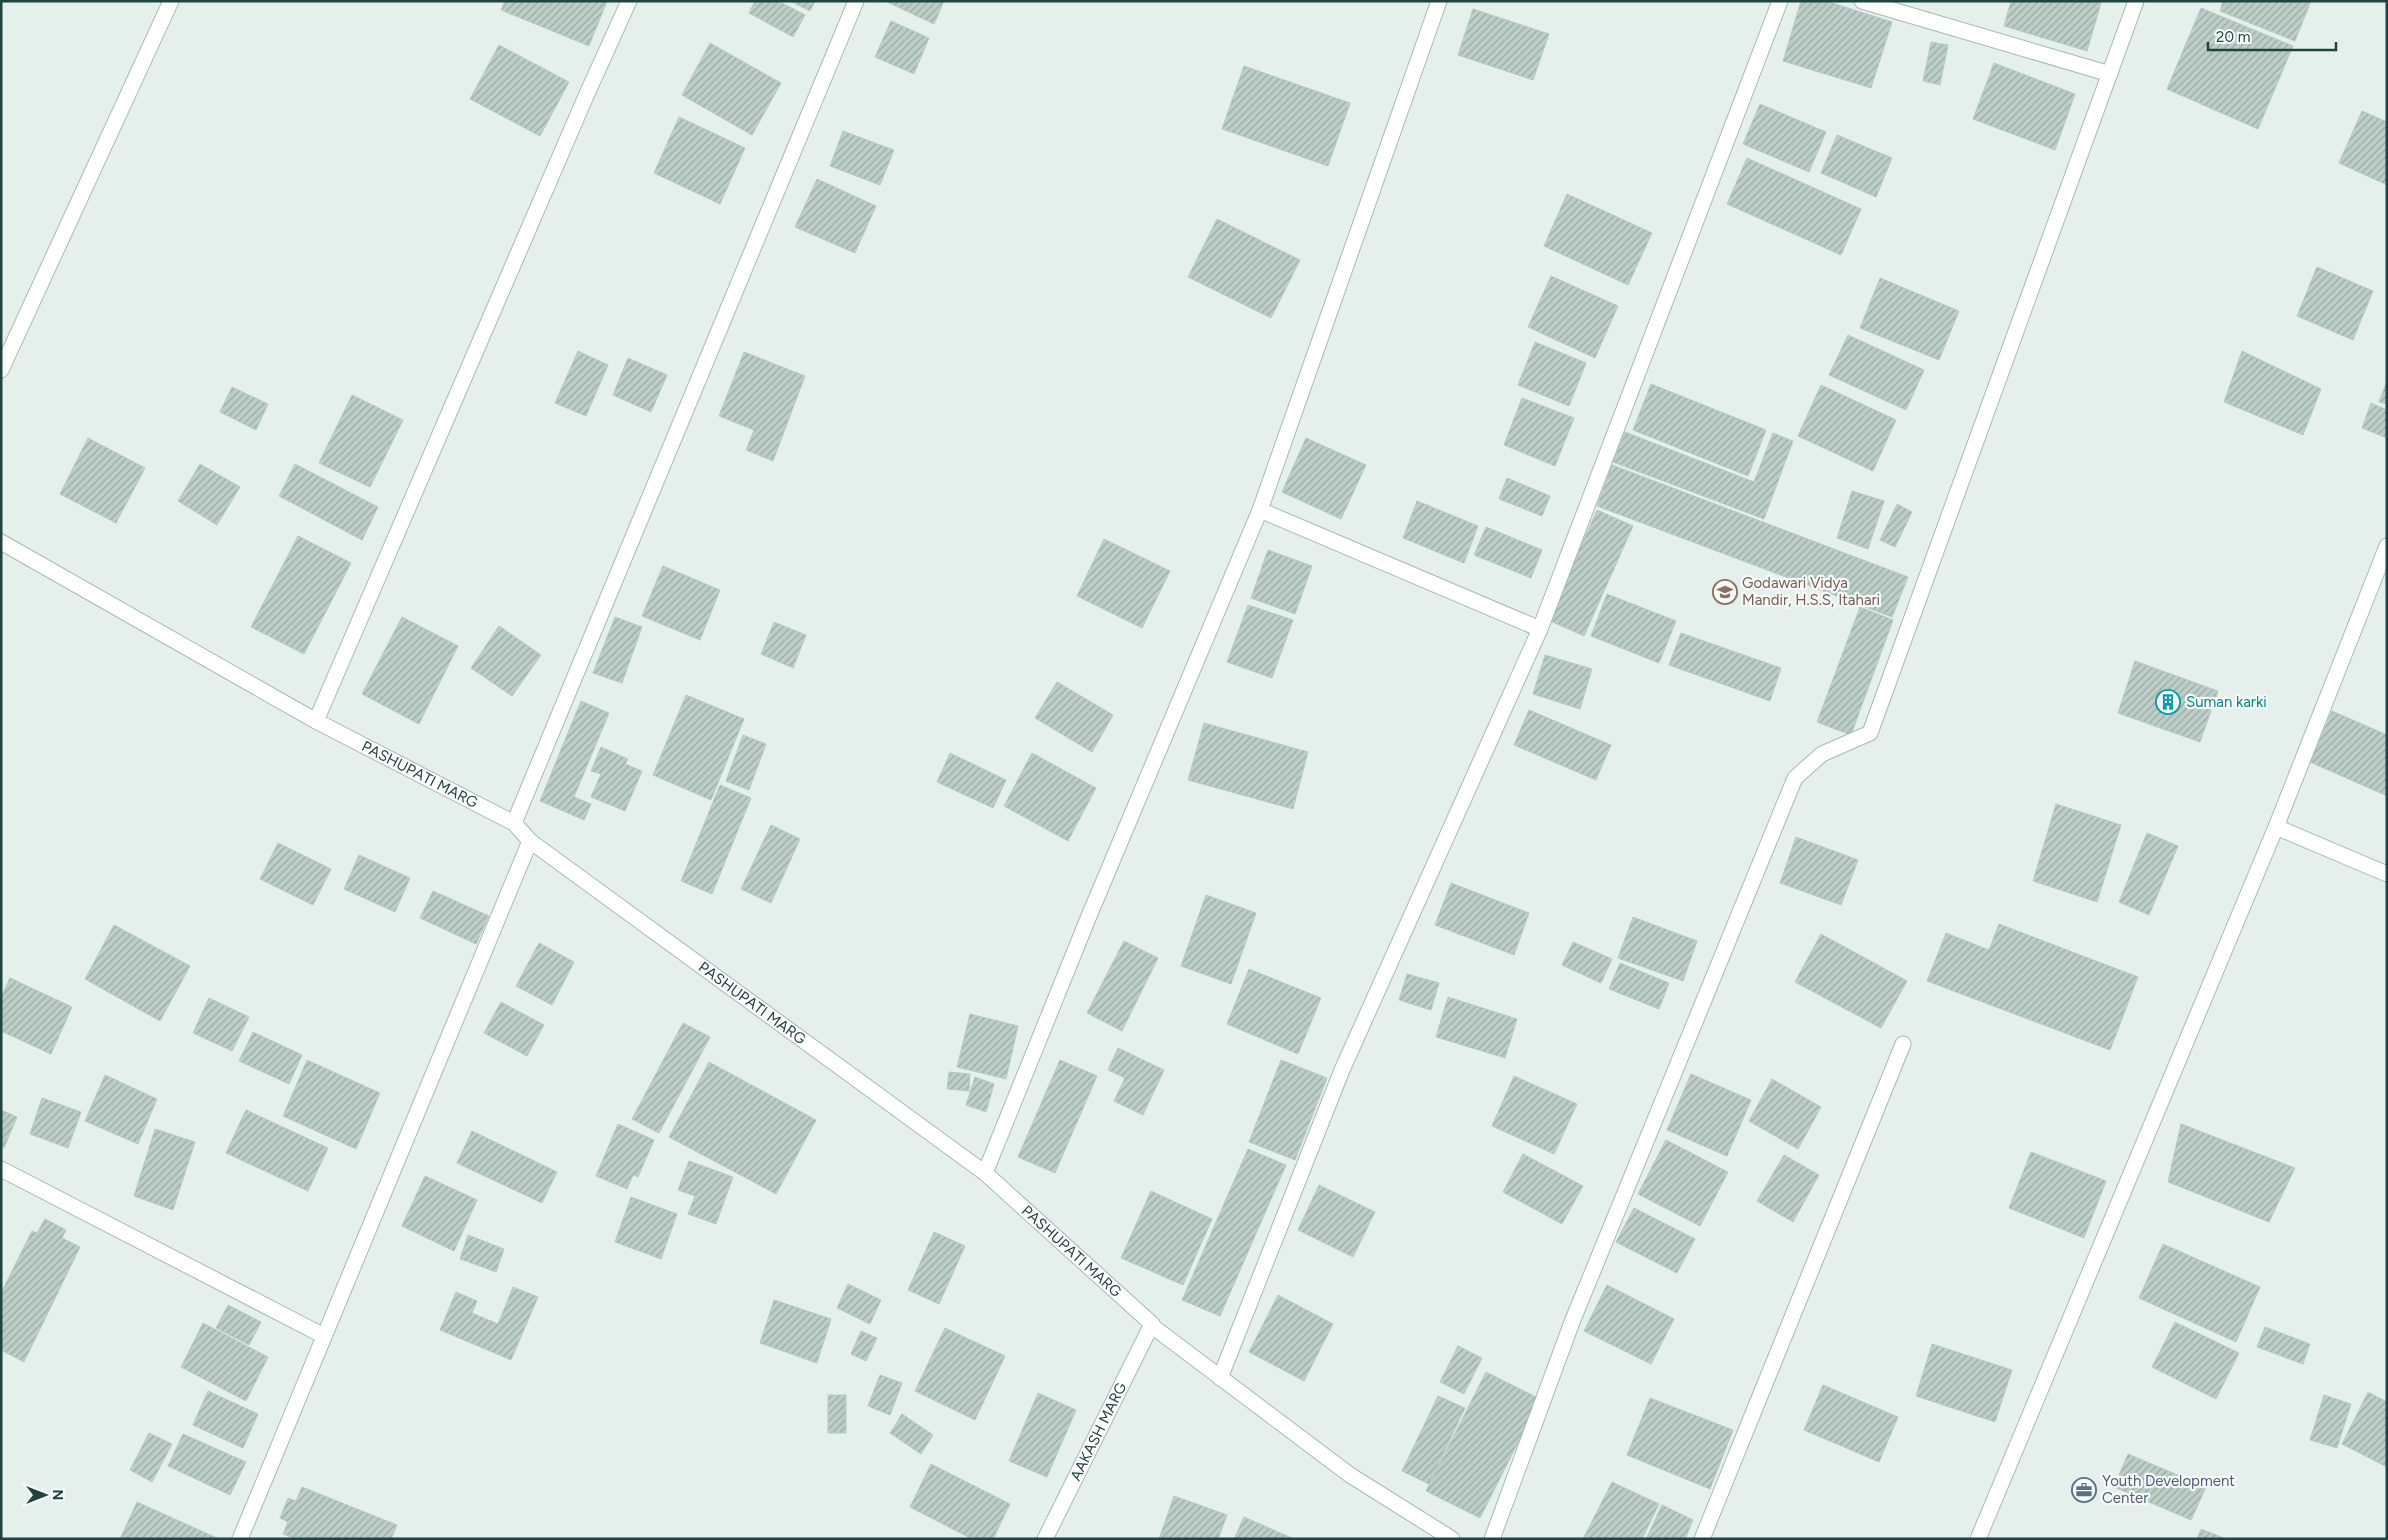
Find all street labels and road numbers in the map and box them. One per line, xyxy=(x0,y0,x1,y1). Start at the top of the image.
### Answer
street label: PASHUPATI MARG xyxy=(359,737,481,812)
street label: PASHUPATI MARG xyxy=(695,958,809,1048)
street label: PASHUPATI MARG xyxy=(1018,1202,1125,1301)
street label: AAKASH MARG xyxy=(1066,1379,1130,1484)

